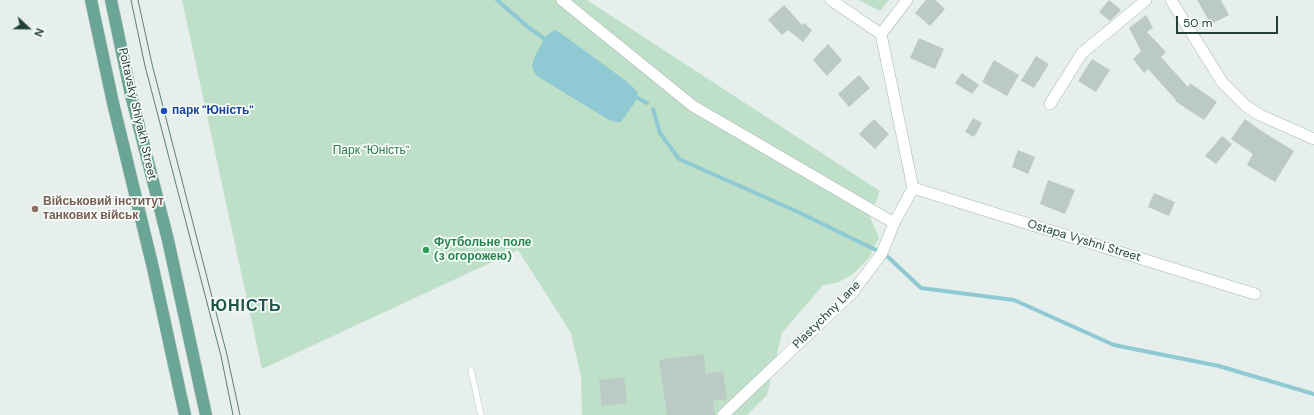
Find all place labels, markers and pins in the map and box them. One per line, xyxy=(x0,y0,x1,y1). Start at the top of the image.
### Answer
place label: парк "Юність" xyxy=(172,104,254,118)
marker: парк "Юність" xyxy=(159,106,169,116)
place label: Військовий інститут танкових військ xyxy=(43,195,164,223)
marker: Військовий інститут танкових військ xyxy=(30,204,40,214)
place label: Футбольне поле (з огорожею) xyxy=(434,236,532,264)
marker: Футбольне поле (з огорожею) xyxy=(421,245,431,255)

